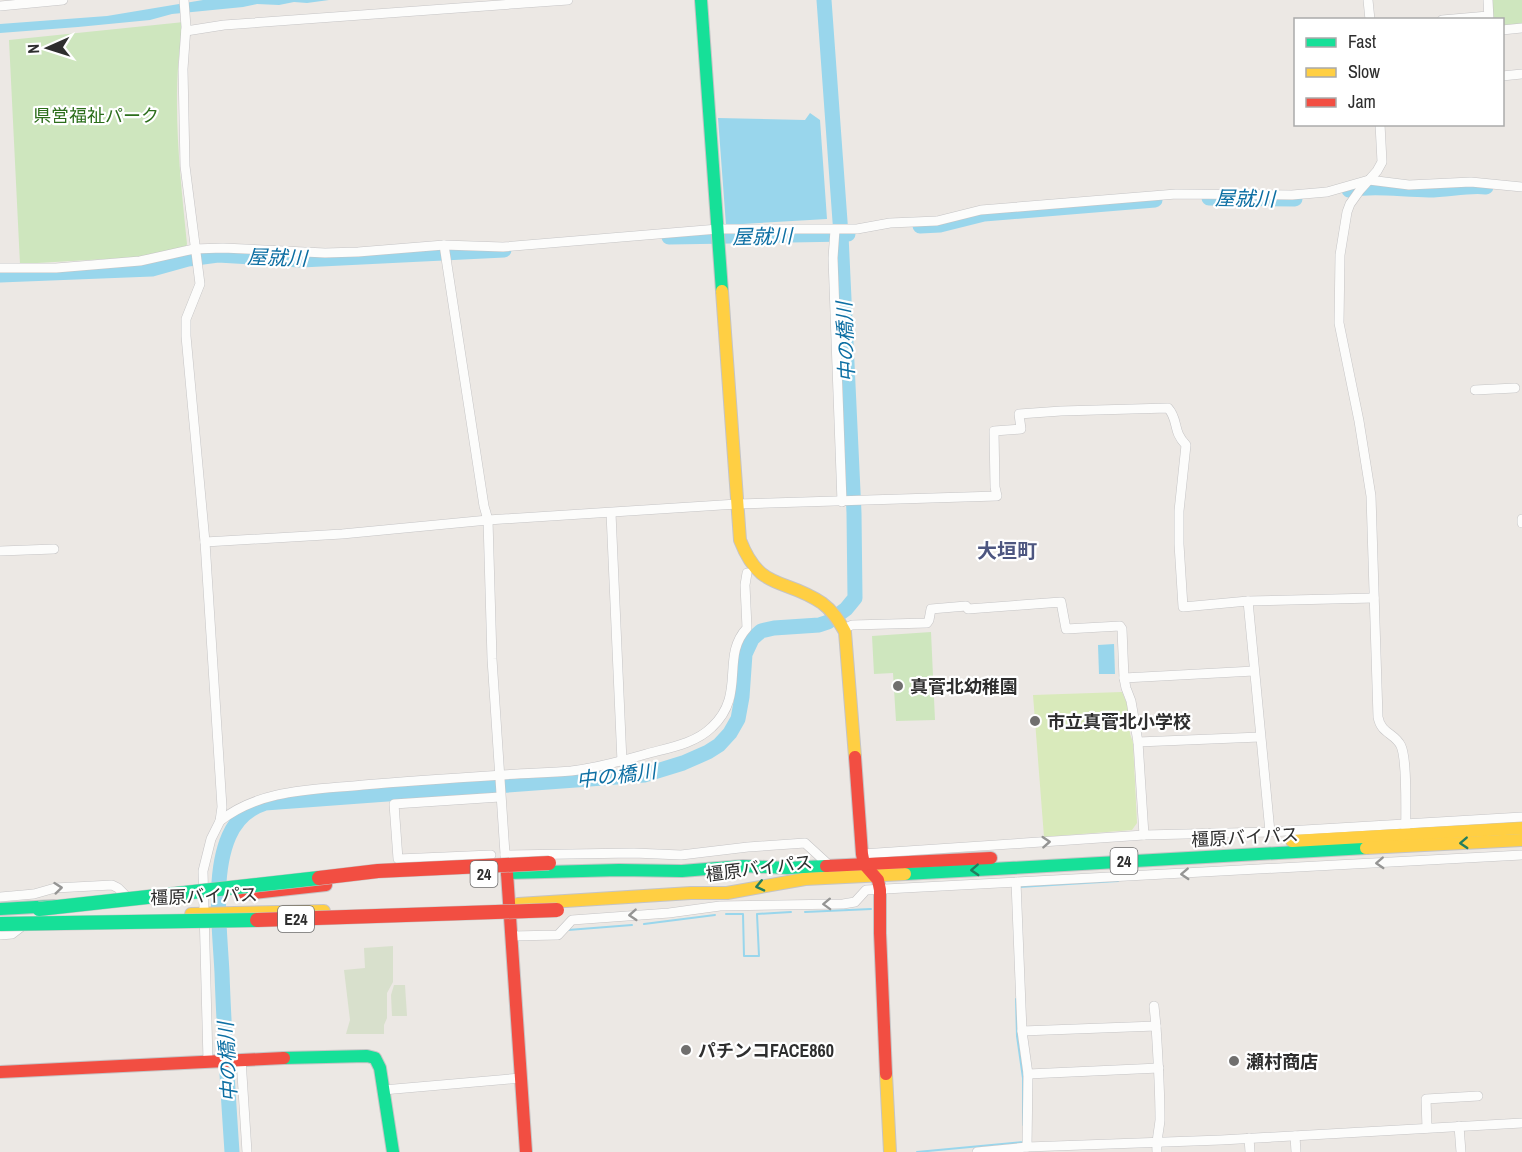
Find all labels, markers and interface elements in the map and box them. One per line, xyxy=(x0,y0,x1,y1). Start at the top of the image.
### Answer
north arrow xyxy=(18,18,78,78)
legend xyxy=(1294,18,1504,126)
text: Fast xyxy=(1348,29,1376,54)
text: N xyxy=(22,43,44,54)
text: Slow xyxy=(1348,59,1380,84)
text: Jam xyxy=(1348,89,1376,114)
park label: 県営福祉パーク xyxy=(33,103,159,128)
water label: 屋就川 xyxy=(1215,184,1277,212)
water label: 屋就川 xyxy=(732,222,794,250)
water label: 屋就川 xyxy=(247,242,309,272)
water label: 中の橋川 xyxy=(830,300,860,382)
district label: 大垣町 xyxy=(977,537,1037,564)
place label: 真菅北幼稚園 xyxy=(910,674,1018,699)
marker: 真菅北幼稚園 xyxy=(891,679,905,693)
place label: 市立真菅北小学校 xyxy=(1047,709,1191,734)
marker: 市立真菅北小学校 xyxy=(1028,714,1042,728)
water label: 中の橋川 xyxy=(575,756,659,793)
street label: 橿原バイパス xyxy=(1191,822,1299,852)
one-way arrow xyxy=(1041,836,1050,849)
one-way arrow xyxy=(1459,837,1468,850)
road number: 24 xyxy=(1110,848,1138,874)
street label: 橿原バイパス xyxy=(704,849,814,887)
one-way arrow xyxy=(1375,856,1384,869)
road number: 24 xyxy=(470,861,498,887)
one-way arrow xyxy=(971,864,980,877)
one-way arrow xyxy=(1181,867,1190,880)
one-way arrow xyxy=(755,879,765,892)
one-way arrow xyxy=(53,882,62,895)
street label: 橿原バイパス xyxy=(150,882,258,910)
one-way arrow xyxy=(822,898,831,911)
road number: E24 xyxy=(278,906,314,932)
one-way arrow xyxy=(628,909,637,922)
water label: 中の橋川 xyxy=(211,1019,243,1103)
place label: パチンコFACE860 xyxy=(698,1038,834,1063)
marker: パチンコFACE860 xyxy=(679,1043,693,1057)
place label: 瀬村商店 xyxy=(1246,1049,1318,1074)
marker: 瀬村商店 xyxy=(1227,1054,1241,1068)

